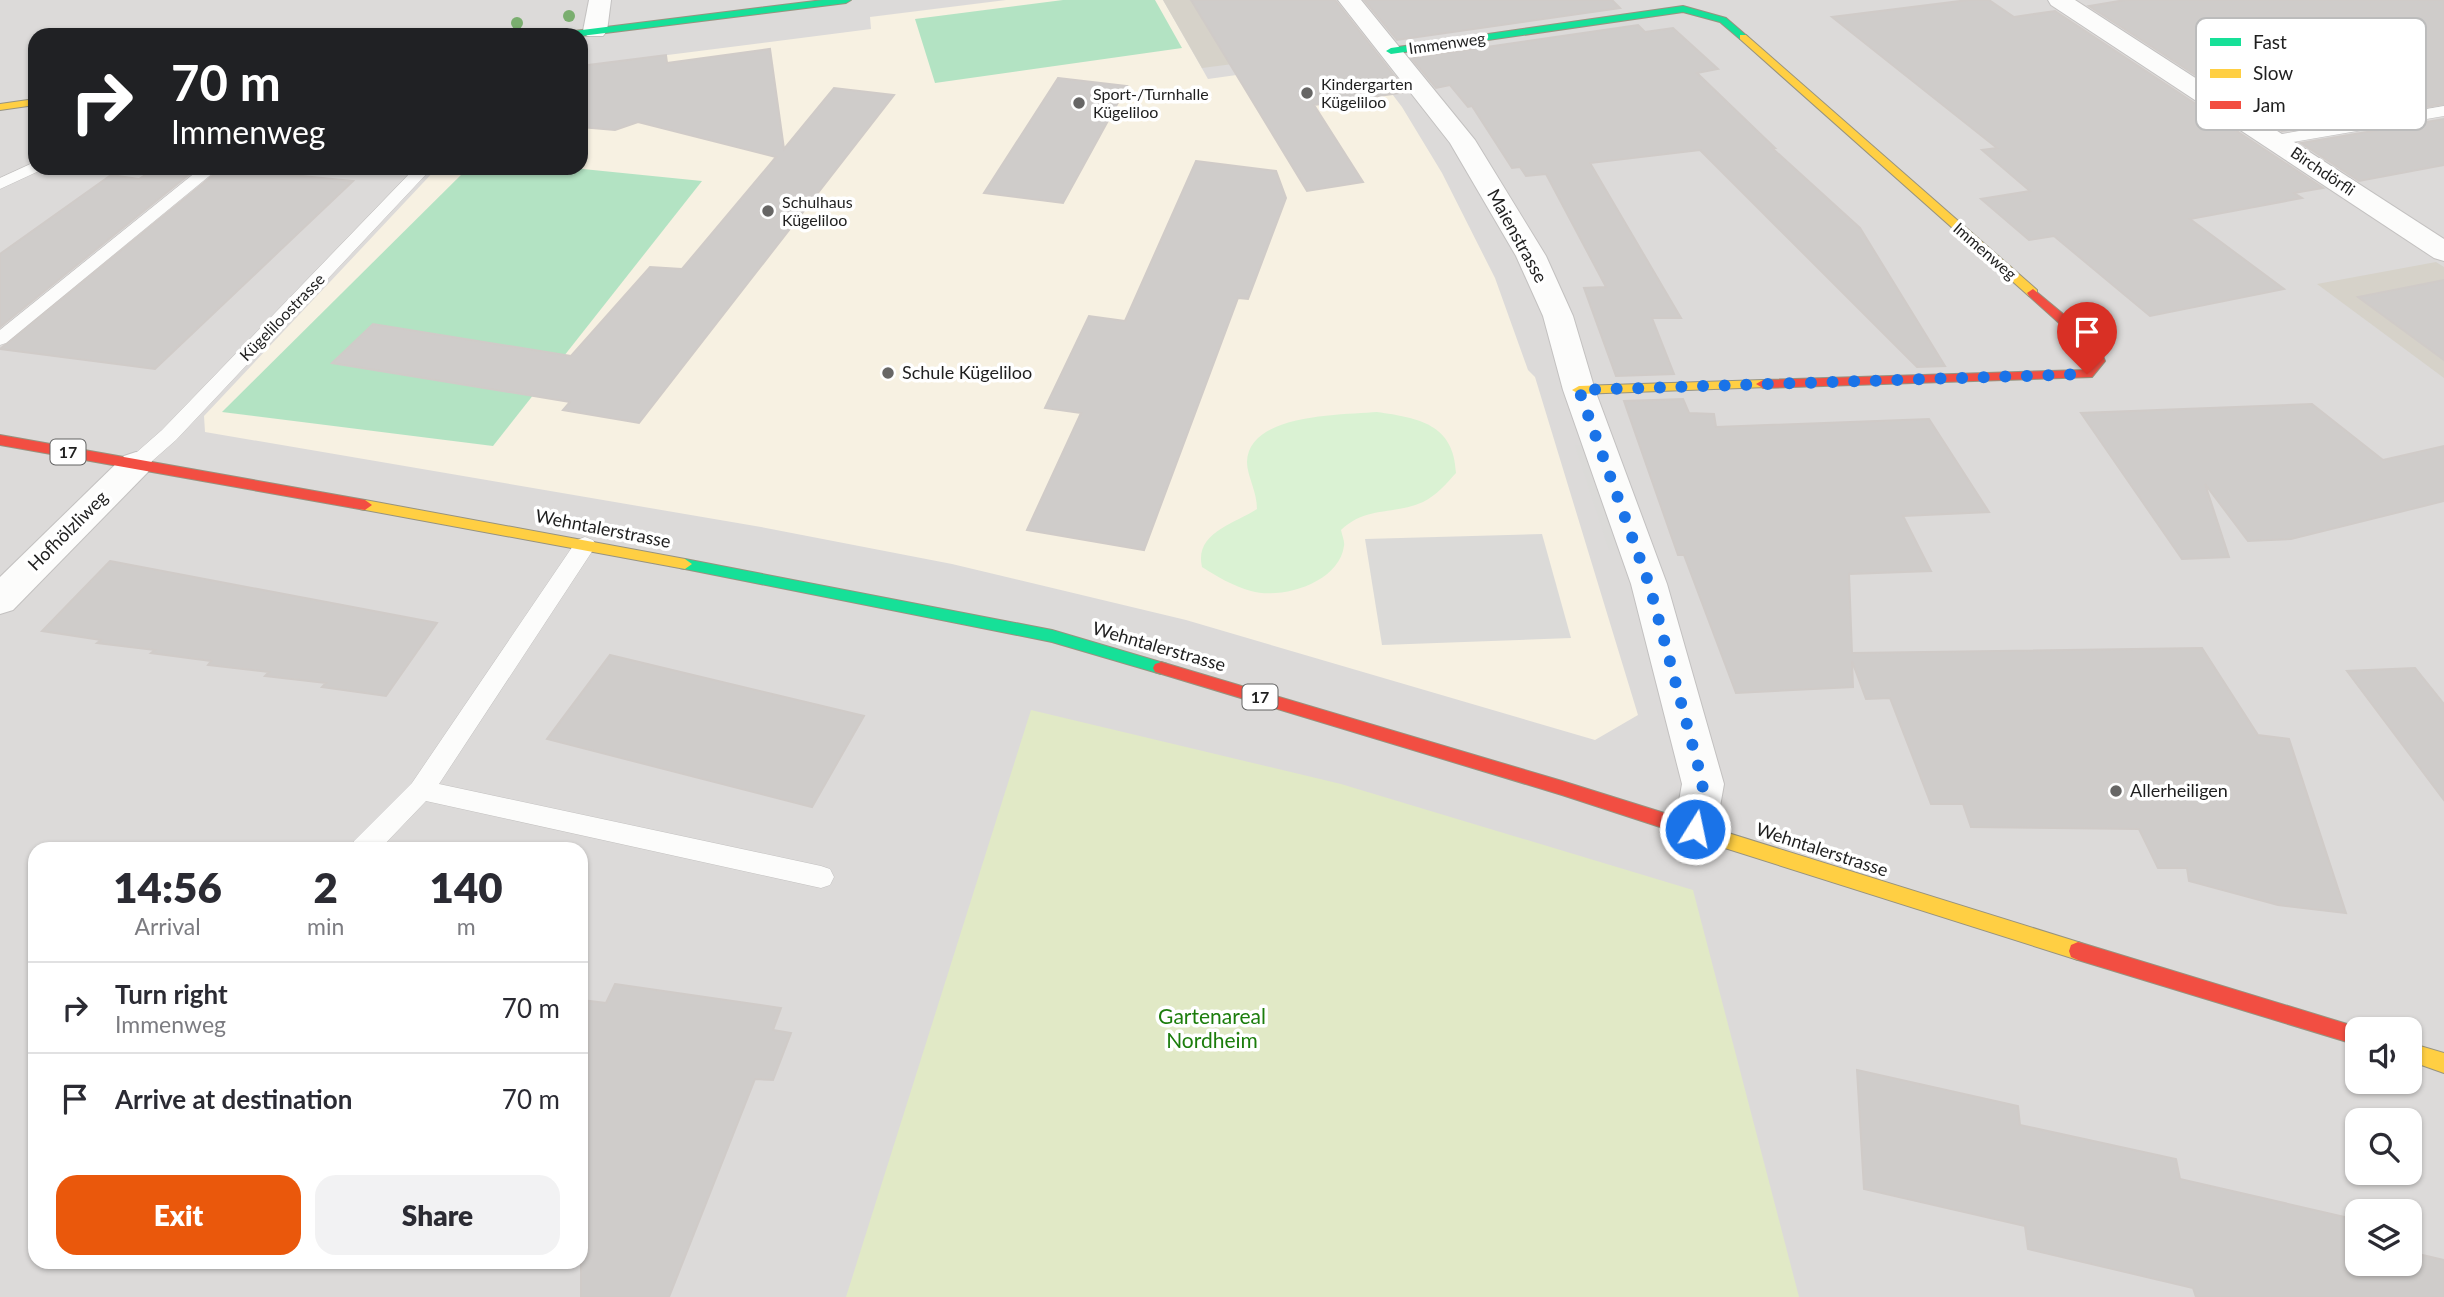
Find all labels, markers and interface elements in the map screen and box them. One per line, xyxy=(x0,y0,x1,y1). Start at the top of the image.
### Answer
legend xyxy=(2196,18,2426,130)
street label: Immenweg xyxy=(1407,28,1487,57)
text: Fast xyxy=(2253,30,2287,53)
text: 70 m xyxy=(171,53,281,111)
icon: right xyxy=(56,56,147,147)
text: Slow xyxy=(2253,61,2293,84)
place label: Kindergarten Kügeliloo xyxy=(1321,74,1413,111)
place label: Sport-/Turnhalle Kügeliloo xyxy=(1093,84,1209,121)
marker: Kindergarten Kügeliloo xyxy=(1299,85,1315,101)
text: Jam xyxy=(2253,93,2286,116)
marker: Sport-/Turnhalle Kügeliloo xyxy=(1071,95,1087,111)
text: Immenweg xyxy=(171,112,325,151)
street label: Birchdörfli xyxy=(2288,142,2359,199)
street label: Maienstrasse xyxy=(1483,185,1553,286)
place label: Schulhaus Kügeliloo xyxy=(782,192,853,229)
marker: Schulhaus Kügeliloo xyxy=(760,203,776,219)
street label: Immenweg xyxy=(1950,218,2021,283)
street label: Kügeliloostrasse xyxy=(235,269,328,364)
pin xyxy=(2057,302,2117,374)
icon: arrive xyxy=(2068,313,2106,351)
place label: Schule Kügeliloo xyxy=(902,361,1032,383)
marker: Schule Kügeliloo xyxy=(880,365,896,381)
road number: 17 xyxy=(50,440,86,464)
street label: Hofhölzliweg xyxy=(23,486,112,575)
street label: Wehntalerstrasse xyxy=(534,504,673,552)
street label: Wehntalerstrasse xyxy=(1090,617,1228,676)
road number: 17 xyxy=(1242,684,1278,710)
place label: Allerheiligen xyxy=(2130,779,2228,801)
marker: Allerheiligen xyxy=(2108,783,2124,799)
position arrow xyxy=(1658,792,1732,866)
street label: Wehntalerstrasse xyxy=(1754,817,1891,881)
text: 14:56 xyxy=(113,862,222,912)
text: 2 xyxy=(314,862,338,912)
text: 140 xyxy=(430,862,503,912)
text: Arrival xyxy=(134,912,201,940)
text: min xyxy=(307,912,344,940)
text: m xyxy=(457,912,476,940)
text: Turn right xyxy=(115,978,228,1010)
icon: right xyxy=(56,989,94,1027)
text: 70 m xyxy=(502,992,560,1024)
park label: Gartenareal Nordheim xyxy=(1158,1003,1266,1052)
text: Immenweg xyxy=(115,1010,226,1038)
map controls xyxy=(2345,1017,2422,1276)
button: sound xyxy=(2345,1017,2422,1094)
icon: arrive xyxy=(56,1080,94,1118)
text: Arrive at destination xyxy=(115,1083,352,1115)
text: 70 m xyxy=(502,1083,560,1115)
button: search xyxy=(2345,1108,2422,1185)
button: Exit xyxy=(56,1175,301,1255)
button: Share xyxy=(315,1175,560,1255)
button: layers xyxy=(2345,1199,2422,1276)

